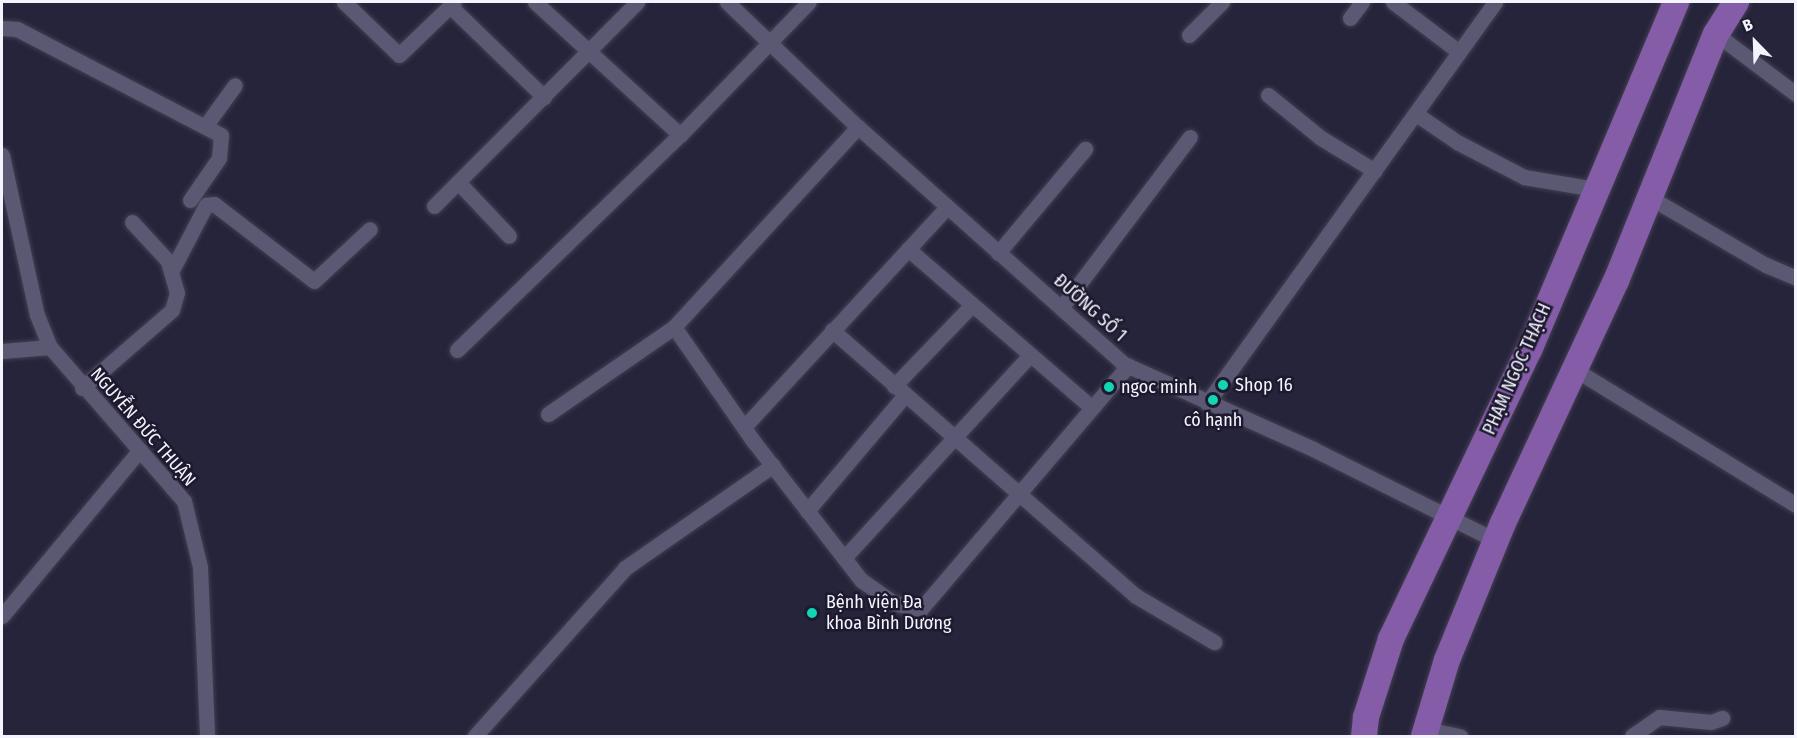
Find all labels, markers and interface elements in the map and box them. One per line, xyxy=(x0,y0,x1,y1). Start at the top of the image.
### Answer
north arrow xyxy=(1725,12,1785,72)
text: B xyxy=(1740,14,1756,35)
street label: ĐƯỜNG SỐ 1 xyxy=(1049,270,1131,346)
street label: PHẠM NGỌC THẠCH xyxy=(1478,300,1556,438)
street label: NGUYỄN ĐỨC THUẬN xyxy=(86,363,200,491)
place label: Shop 16 xyxy=(1235,374,1293,396)
place label: ngoc minh xyxy=(1121,376,1197,398)
marker: Shop 16 xyxy=(1216,378,1230,392)
marker: ngoc minh xyxy=(1102,380,1116,394)
marker: cô hạnh xyxy=(1206,393,1220,407)
place label: cô hạnh xyxy=(1184,409,1242,431)
place label: Bệnh viện Đa khoa Bình Dương xyxy=(826,592,952,634)
marker: Bệnh viện Đa khoa Bình Dương xyxy=(803,604,821,622)

